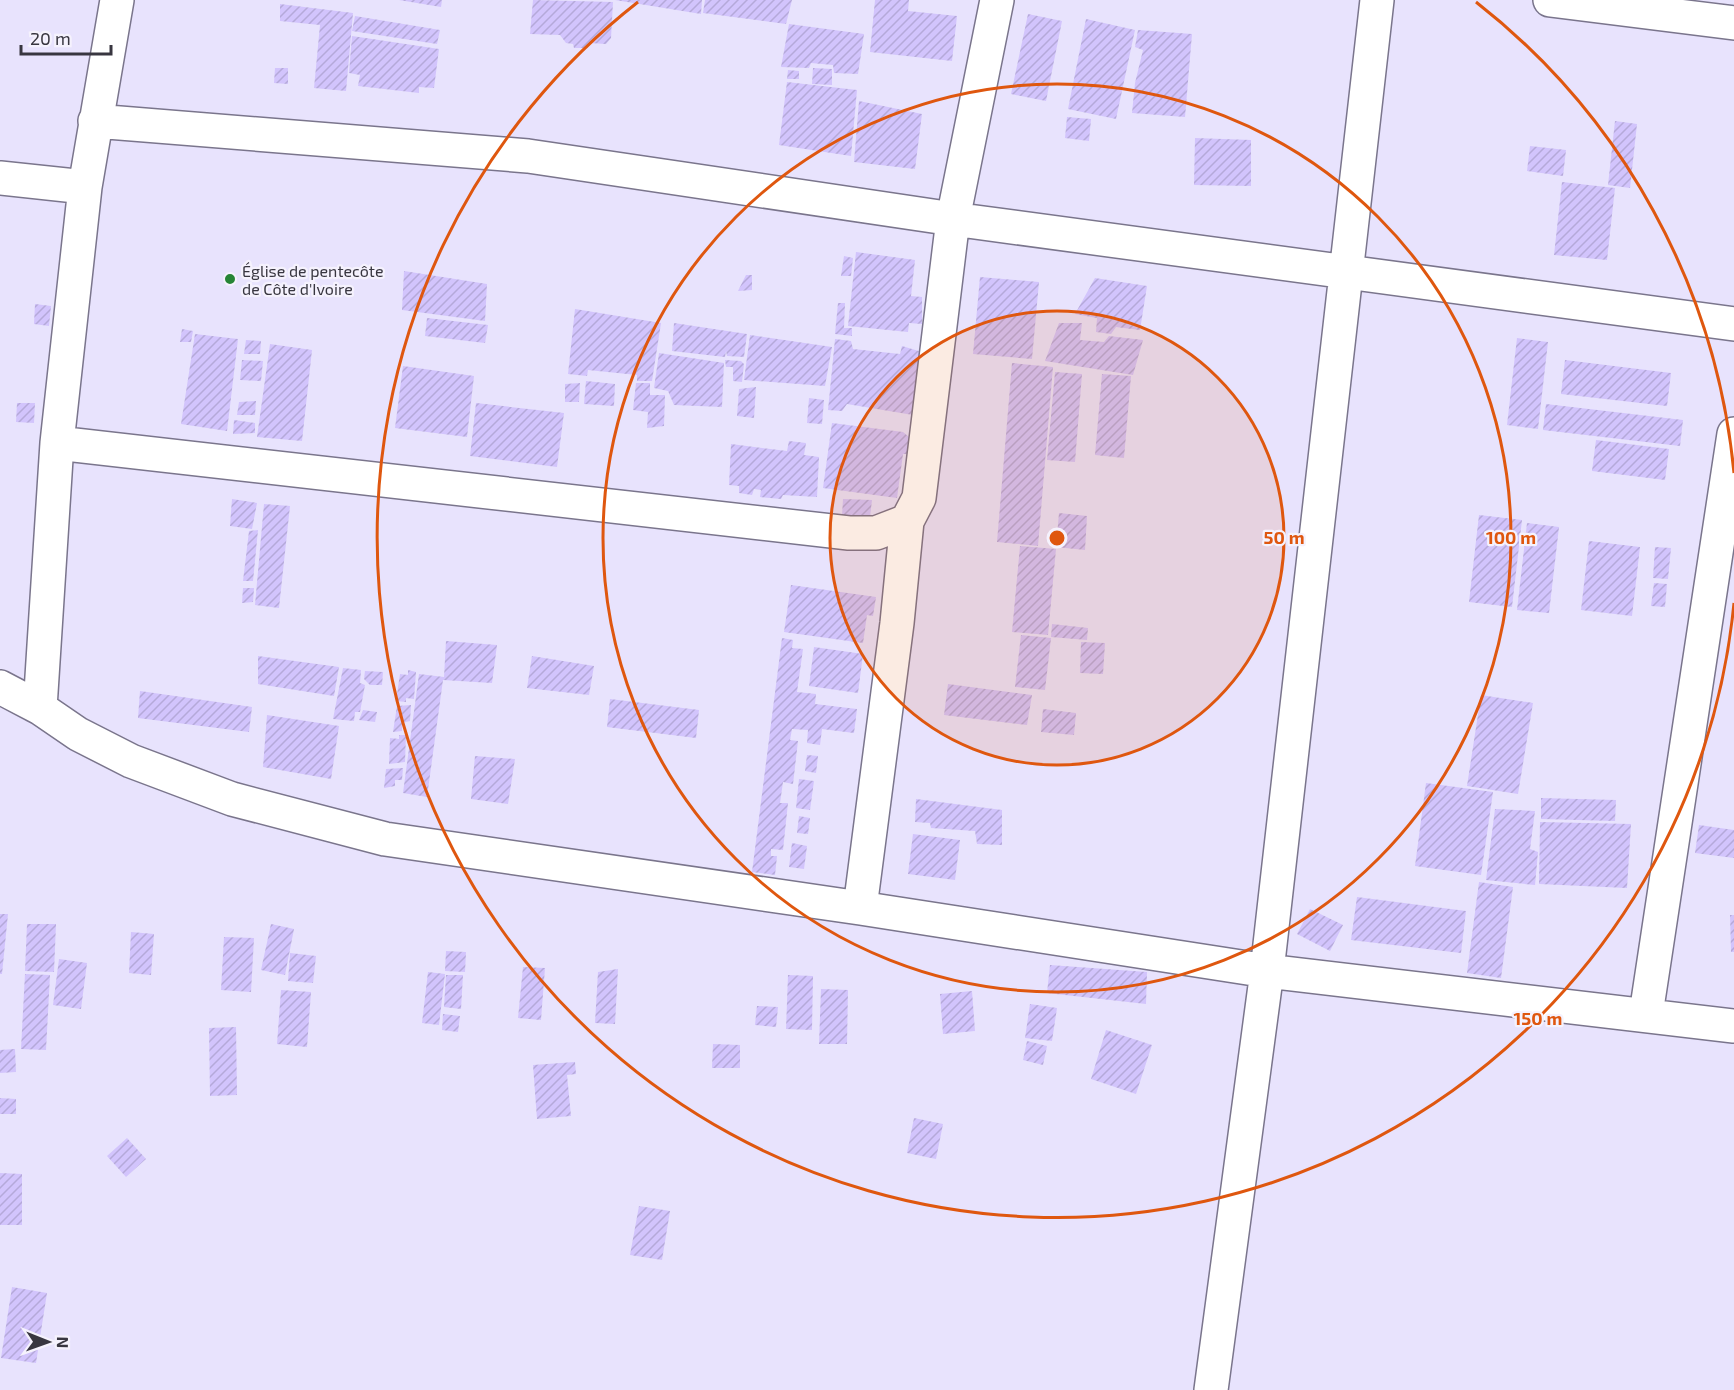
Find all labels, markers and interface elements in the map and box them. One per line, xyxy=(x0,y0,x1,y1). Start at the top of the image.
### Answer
scale bar xyxy=(21,18,111,56)
text: 20 m xyxy=(30,27,71,49)
place label: Église de pentecôte de Côte d'Ivoire xyxy=(242,261,384,298)
marker: Église de pentecôte de Côte d'Ivoire xyxy=(223,272,237,286)
text: 50 m xyxy=(1263,526,1305,548)
text: 100 m xyxy=(1486,526,1536,548)
centre of rings xyxy=(1047,528,1067,548)
text: 150 m xyxy=(1514,1007,1562,1029)
north arrow xyxy=(18,1312,78,1372)
text: N xyxy=(54,1336,73,1348)

